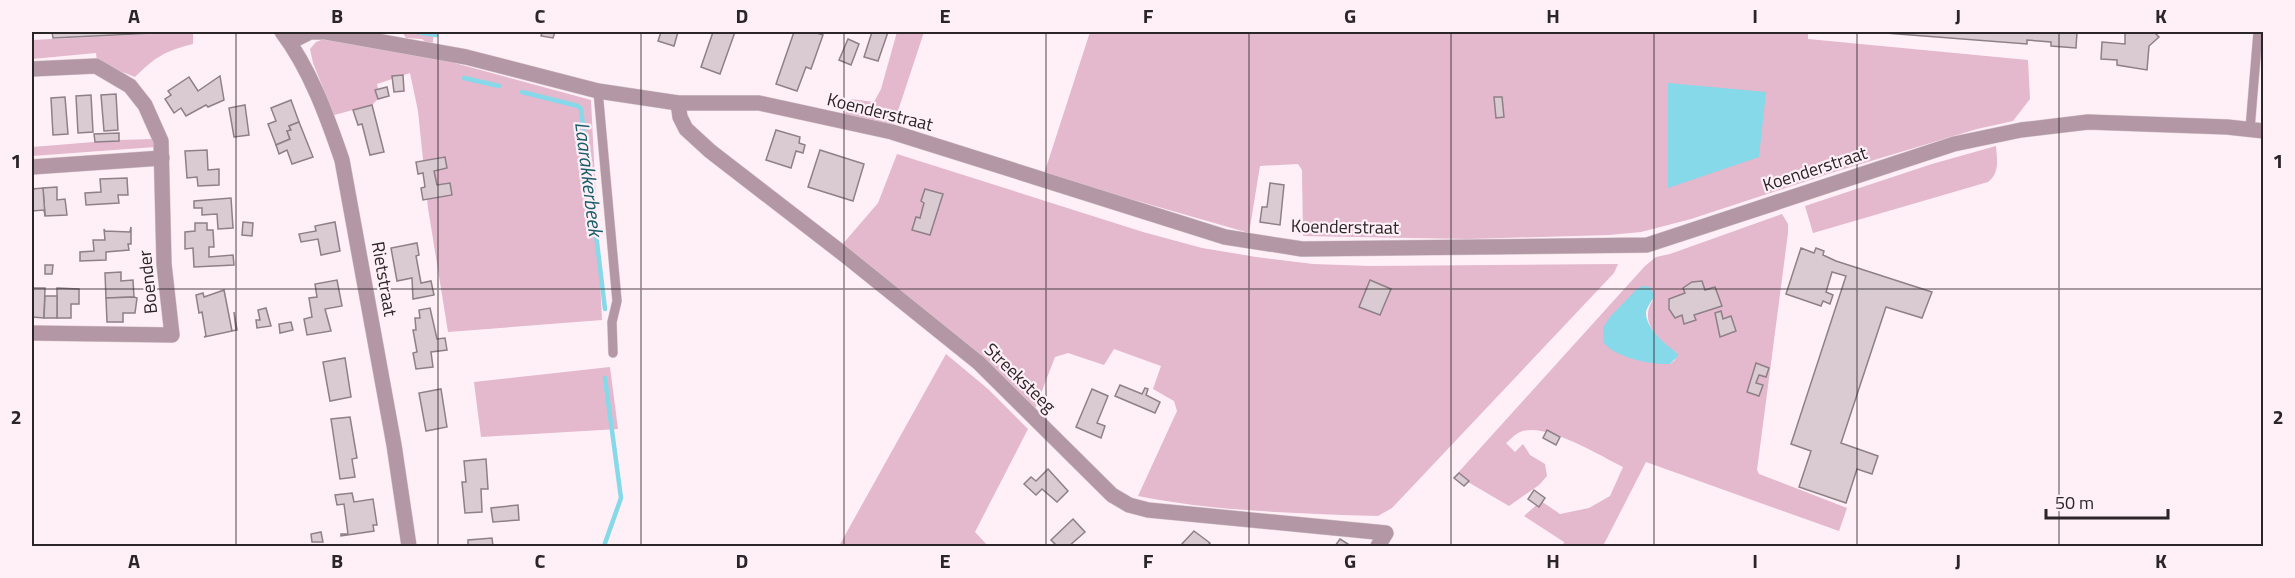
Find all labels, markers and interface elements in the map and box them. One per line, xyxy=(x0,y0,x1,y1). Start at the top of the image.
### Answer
text: A xyxy=(128,0,140,31)
text: B xyxy=(331,0,343,31)
text: C xyxy=(535,0,546,31)
text: D xyxy=(736,0,748,31)
text: E xyxy=(939,0,951,31)
text: F xyxy=(1143,0,1154,31)
text: G xyxy=(1344,0,1356,31)
text: H xyxy=(1546,0,1560,31)
text: I xyxy=(1752,0,1758,31)
text: J xyxy=(1955,0,1961,31)
text: K xyxy=(2155,0,2167,31)
street label: Koenderstraat xyxy=(824,85,937,138)
water label: Laarakkerbeek xyxy=(567,120,612,240)
street label: Koenderstraat xyxy=(1759,139,1871,198)
text: 1 xyxy=(10,145,22,176)
text: 1 xyxy=(2272,145,2284,176)
street label: Koenderstraat xyxy=(1291,212,1400,241)
street label: Rietstraat xyxy=(365,239,404,319)
street label: Boender xyxy=(131,249,164,315)
street label: Streeksteeg xyxy=(978,336,1062,419)
text: 2 xyxy=(10,401,22,432)
text: 2 xyxy=(2272,401,2284,432)
scale bar xyxy=(2046,482,2168,520)
text: 50 m xyxy=(2055,489,2094,516)
text: A xyxy=(128,545,140,576)
text: B xyxy=(331,545,343,576)
text: C xyxy=(535,545,546,576)
text: D xyxy=(736,545,748,576)
text: E xyxy=(939,545,951,576)
text: F xyxy=(1143,545,1154,576)
text: G xyxy=(1344,545,1356,576)
text: H xyxy=(1546,545,1560,576)
text: I xyxy=(1752,545,1758,576)
text: J xyxy=(1955,545,1961,576)
text: K xyxy=(2155,545,2167,576)

